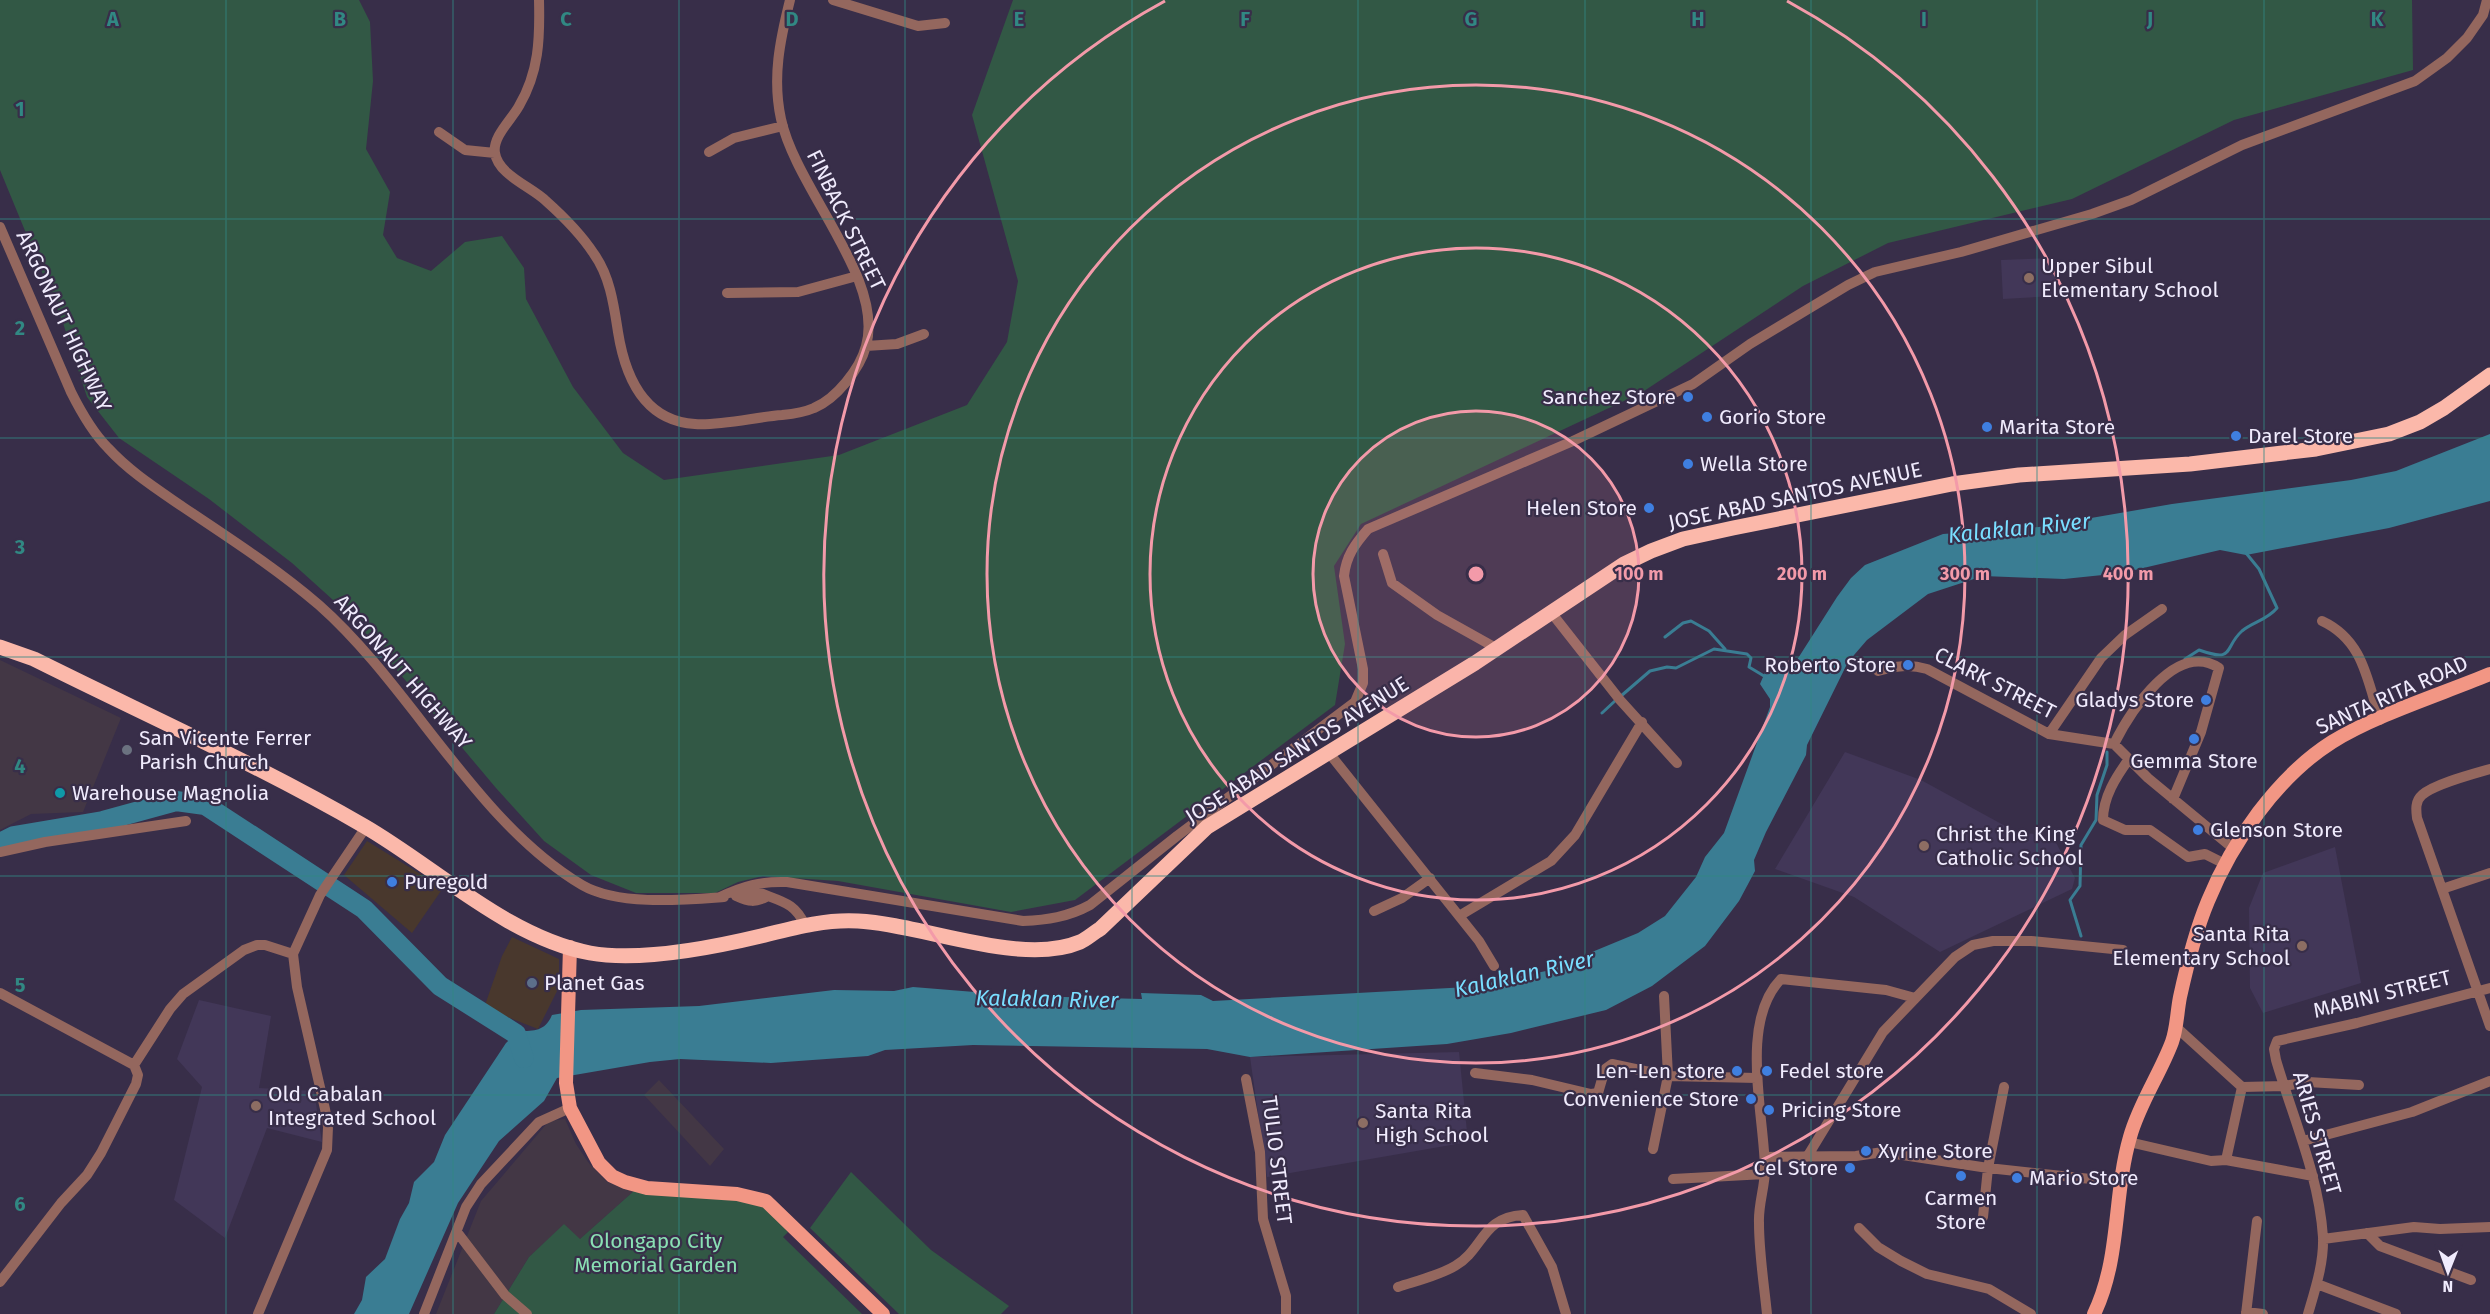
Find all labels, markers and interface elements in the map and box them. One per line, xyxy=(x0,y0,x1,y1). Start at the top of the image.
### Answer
text: A xyxy=(106,7,120,31)
text: B xyxy=(334,7,346,31)
text: C xyxy=(560,7,572,31)
text: D xyxy=(785,7,799,31)
text: E xyxy=(1014,7,1024,31)
text: F xyxy=(1240,7,1250,31)
text: G xyxy=(1465,7,1477,31)
text: H xyxy=(1691,7,1705,31)
text: I xyxy=(1921,7,1927,31)
text: J xyxy=(2146,7,2153,31)
text: K xyxy=(2371,7,2384,31)
text: 1 xyxy=(15,97,25,121)
street label: FINBACK STREET xyxy=(801,146,891,295)
street label: ARGONAUT HIGHWAY xyxy=(11,226,118,416)
place label: Upper Sibul Elementary School xyxy=(2041,253,2219,303)
marker: Upper Sibul Elementary School xyxy=(2022,271,2036,285)
text: 2 xyxy=(15,316,25,340)
place label: Sanchez Store xyxy=(1543,384,1676,410)
marker: Sanchez Store xyxy=(1681,390,1695,404)
place label: Gorio Store xyxy=(1719,404,1826,430)
marker: Gorio Store xyxy=(1700,410,1714,424)
place label: Marita Store xyxy=(1999,414,2115,440)
marker: Marita Store xyxy=(1980,420,1994,434)
place label: Darel Store xyxy=(2248,423,2353,449)
marker: Darel Store xyxy=(2229,429,2243,443)
place label: Wella Store xyxy=(1700,451,1808,477)
street label: JOSE ABAD SANTOS AVENUE xyxy=(1666,456,1924,536)
marker: Wella Store xyxy=(1681,457,1695,471)
place label: Helen Store xyxy=(1526,495,1637,521)
marker: Helen Store xyxy=(1642,501,1656,515)
water label: Kalaklan River xyxy=(1947,507,2092,549)
text: 3 xyxy=(14,535,25,559)
text: 100 m xyxy=(1615,563,1663,585)
text: 200 m xyxy=(1777,563,1827,585)
text: 300 m xyxy=(1939,563,1990,585)
text: 400 m xyxy=(2103,563,2153,585)
centre of rings xyxy=(1466,564,1486,584)
street label: ARGONAUT HIGHWAY xyxy=(329,589,478,755)
street label: CLARK STREET xyxy=(1930,641,2060,725)
street label: SANTA RITA ROAD xyxy=(2312,650,2472,740)
place label: Roberto Store xyxy=(1764,652,1896,678)
marker: Roberto Store xyxy=(1901,658,1915,672)
street label: JOSE ABAD SANTOS AVENUE xyxy=(1180,670,1414,830)
place label: Gladys Store xyxy=(2075,687,2194,713)
marker: Gladys Store xyxy=(2199,693,2213,707)
place label: San Vicente Ferrer Parish Church xyxy=(139,725,311,775)
marker: Gemma Store xyxy=(2187,732,2201,746)
marker: San Vicente Ferrer Parish Church xyxy=(120,743,134,757)
place label: Gemma Store xyxy=(2130,748,2258,774)
text: 4 xyxy=(14,754,26,778)
place label: Warehouse Magnolia xyxy=(72,780,269,806)
marker: Warehouse Magnolia xyxy=(53,786,67,800)
place label: Glenson Store xyxy=(2210,817,2343,843)
place label: Christ the King Catholic School xyxy=(1936,821,2083,871)
marker: Glenson Store xyxy=(2191,823,2205,837)
marker: Christ the King Catholic School xyxy=(1917,839,1931,853)
place label: Puregold xyxy=(404,869,488,895)
marker: Puregold xyxy=(385,875,399,889)
place label: Santa Rita Elementary School xyxy=(2112,921,2290,971)
marker: Santa Rita Elementary School xyxy=(2295,939,2309,953)
water label: Kalaklan River xyxy=(1451,945,1597,1003)
street label: MABINI STREET xyxy=(2310,964,2454,1024)
place label: Planet Gas xyxy=(544,970,645,996)
text: 5 xyxy=(15,973,26,997)
marker: Planet Gas xyxy=(525,976,539,990)
water label: Kalaklan River xyxy=(975,984,1119,1014)
place label: Len-Len store xyxy=(1595,1058,1725,1084)
place label: Fedel store xyxy=(1779,1058,1884,1084)
marker: Len-Len store xyxy=(1730,1064,1744,1078)
marker: Fedel store xyxy=(1760,1064,1774,1078)
street label: ARIES STREET xyxy=(2287,1068,2347,1198)
place label: Old Cabalan Integrated School xyxy=(268,1081,436,1131)
place label: Convenience Store xyxy=(1563,1086,1739,1112)
marker: Convenience Store xyxy=(1744,1092,1758,1106)
street label: TULIO STREET xyxy=(1256,1094,1298,1226)
place label: Pricing Store xyxy=(1781,1097,1901,1123)
place label: Santa Rita High School xyxy=(1375,1098,1488,1148)
marker: Old Cabalan Integrated School xyxy=(249,1099,263,1113)
marker: Pricing Store xyxy=(1762,1103,1776,1117)
marker: Santa Rita High School xyxy=(1356,1116,1370,1130)
place label: Xyrine Store xyxy=(1878,1138,1993,1164)
marker: Xyrine Store xyxy=(1859,1144,1873,1158)
place label: Cel Store xyxy=(1754,1155,1838,1181)
marker: Cel Store xyxy=(1843,1161,1857,1175)
place label: Mario Store xyxy=(2029,1165,2139,1191)
marker: Carmen Store xyxy=(1954,1169,1968,1183)
marker: Mario Store xyxy=(2010,1171,2024,1185)
place label: Carmen Store xyxy=(1925,1185,1997,1235)
text: 6 xyxy=(14,1192,26,1216)
park label: Olongapo City Memorial Garden xyxy=(574,1228,738,1278)
north arrow xyxy=(2418,1242,2478,1302)
text: N xyxy=(2442,1277,2453,1296)

